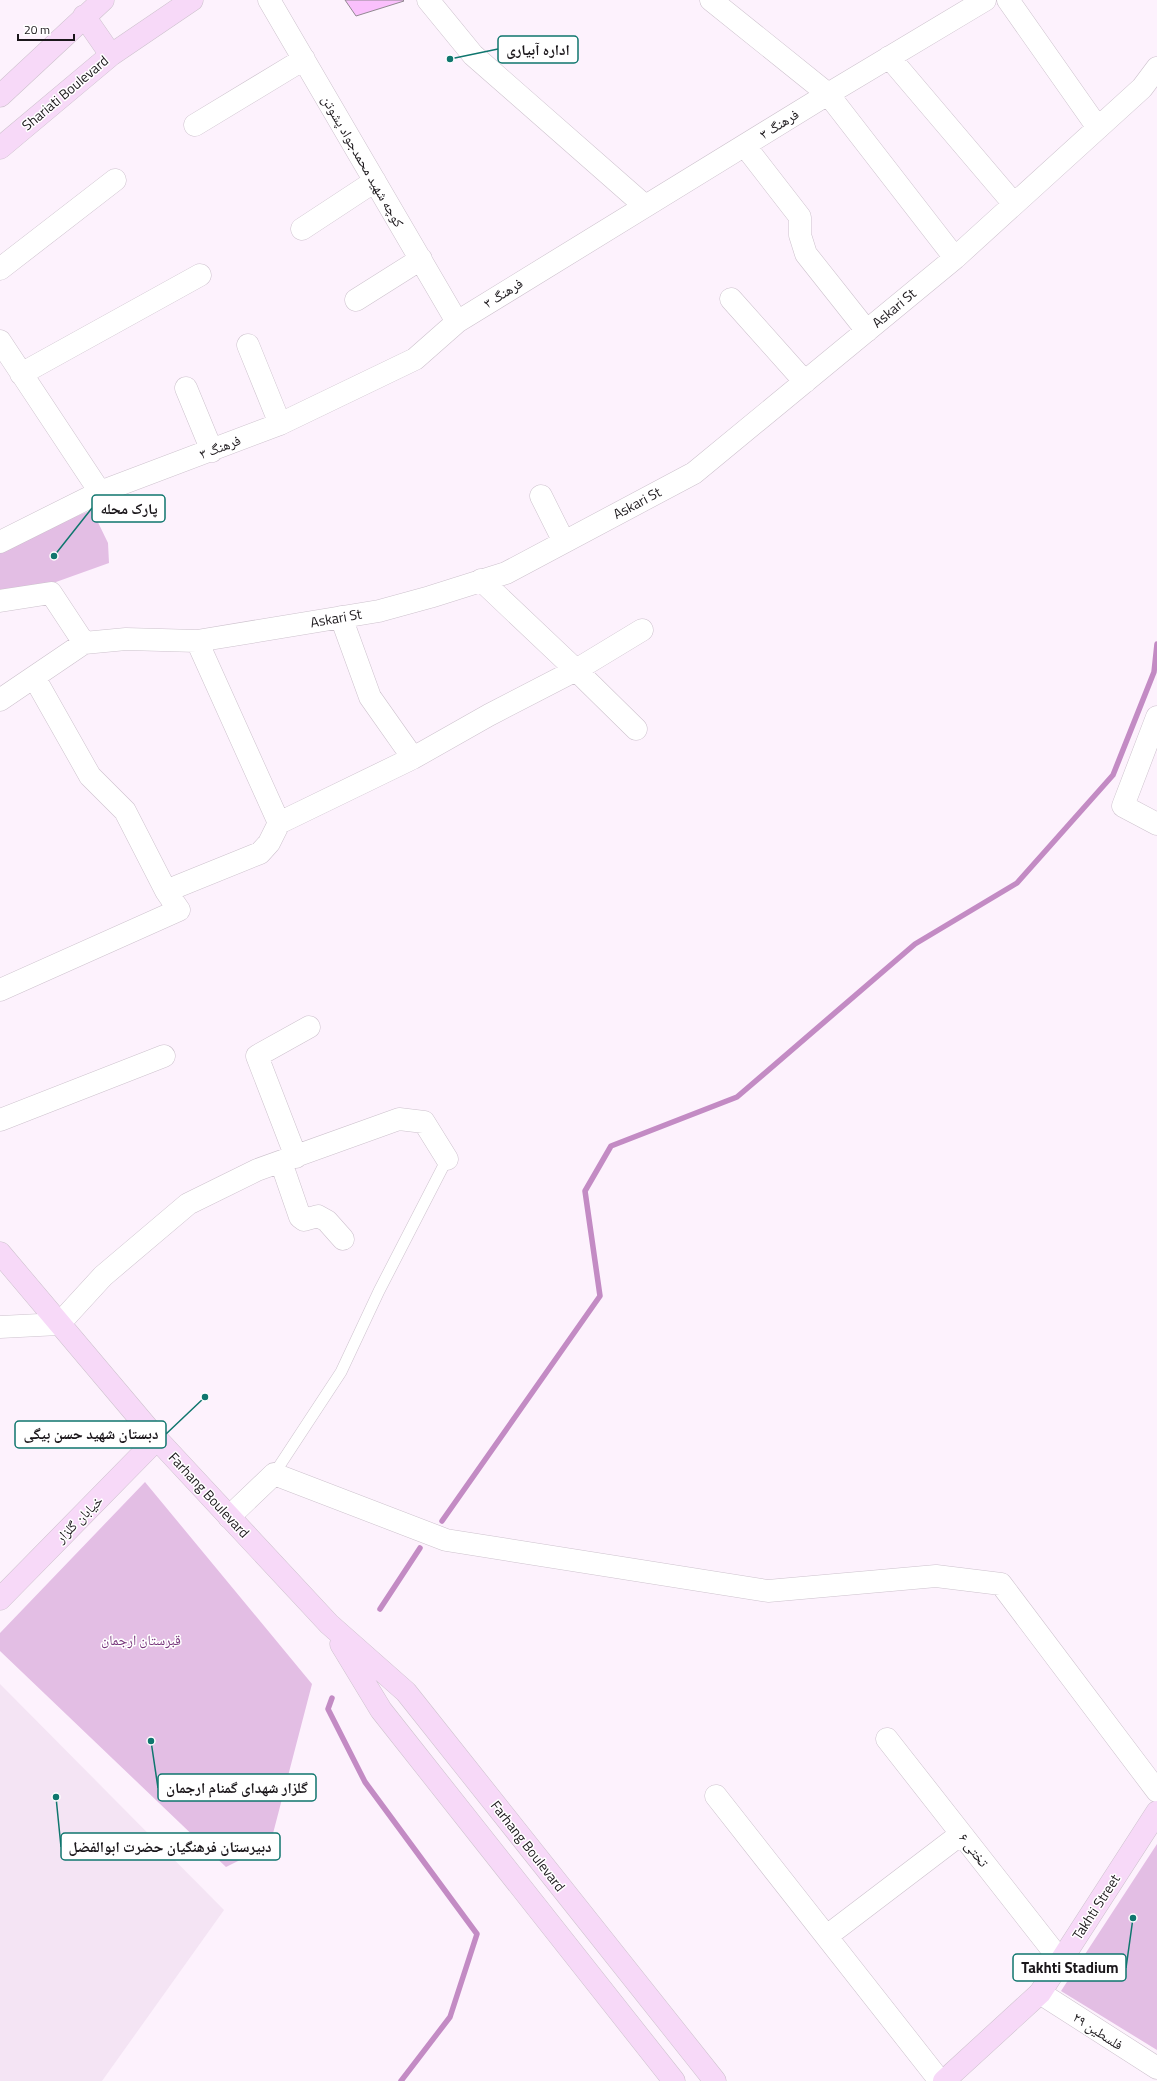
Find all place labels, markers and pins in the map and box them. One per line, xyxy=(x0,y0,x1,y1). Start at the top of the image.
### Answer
callout: اداره آبیاری xyxy=(498,36,578,63)
callout: پارک محله xyxy=(92,495,165,522)
callout: دبستان شهید حسن بیگی xyxy=(15,1421,166,1448)
callout: گلزار شهدای گمنام ارجمان xyxy=(158,1774,316,1801)
callout: دبیرستان فرهنگیان حضرت ابوالفضل xyxy=(61,1833,280,1860)
callout: Takhti Stadium xyxy=(1013,1954,1126,1981)

